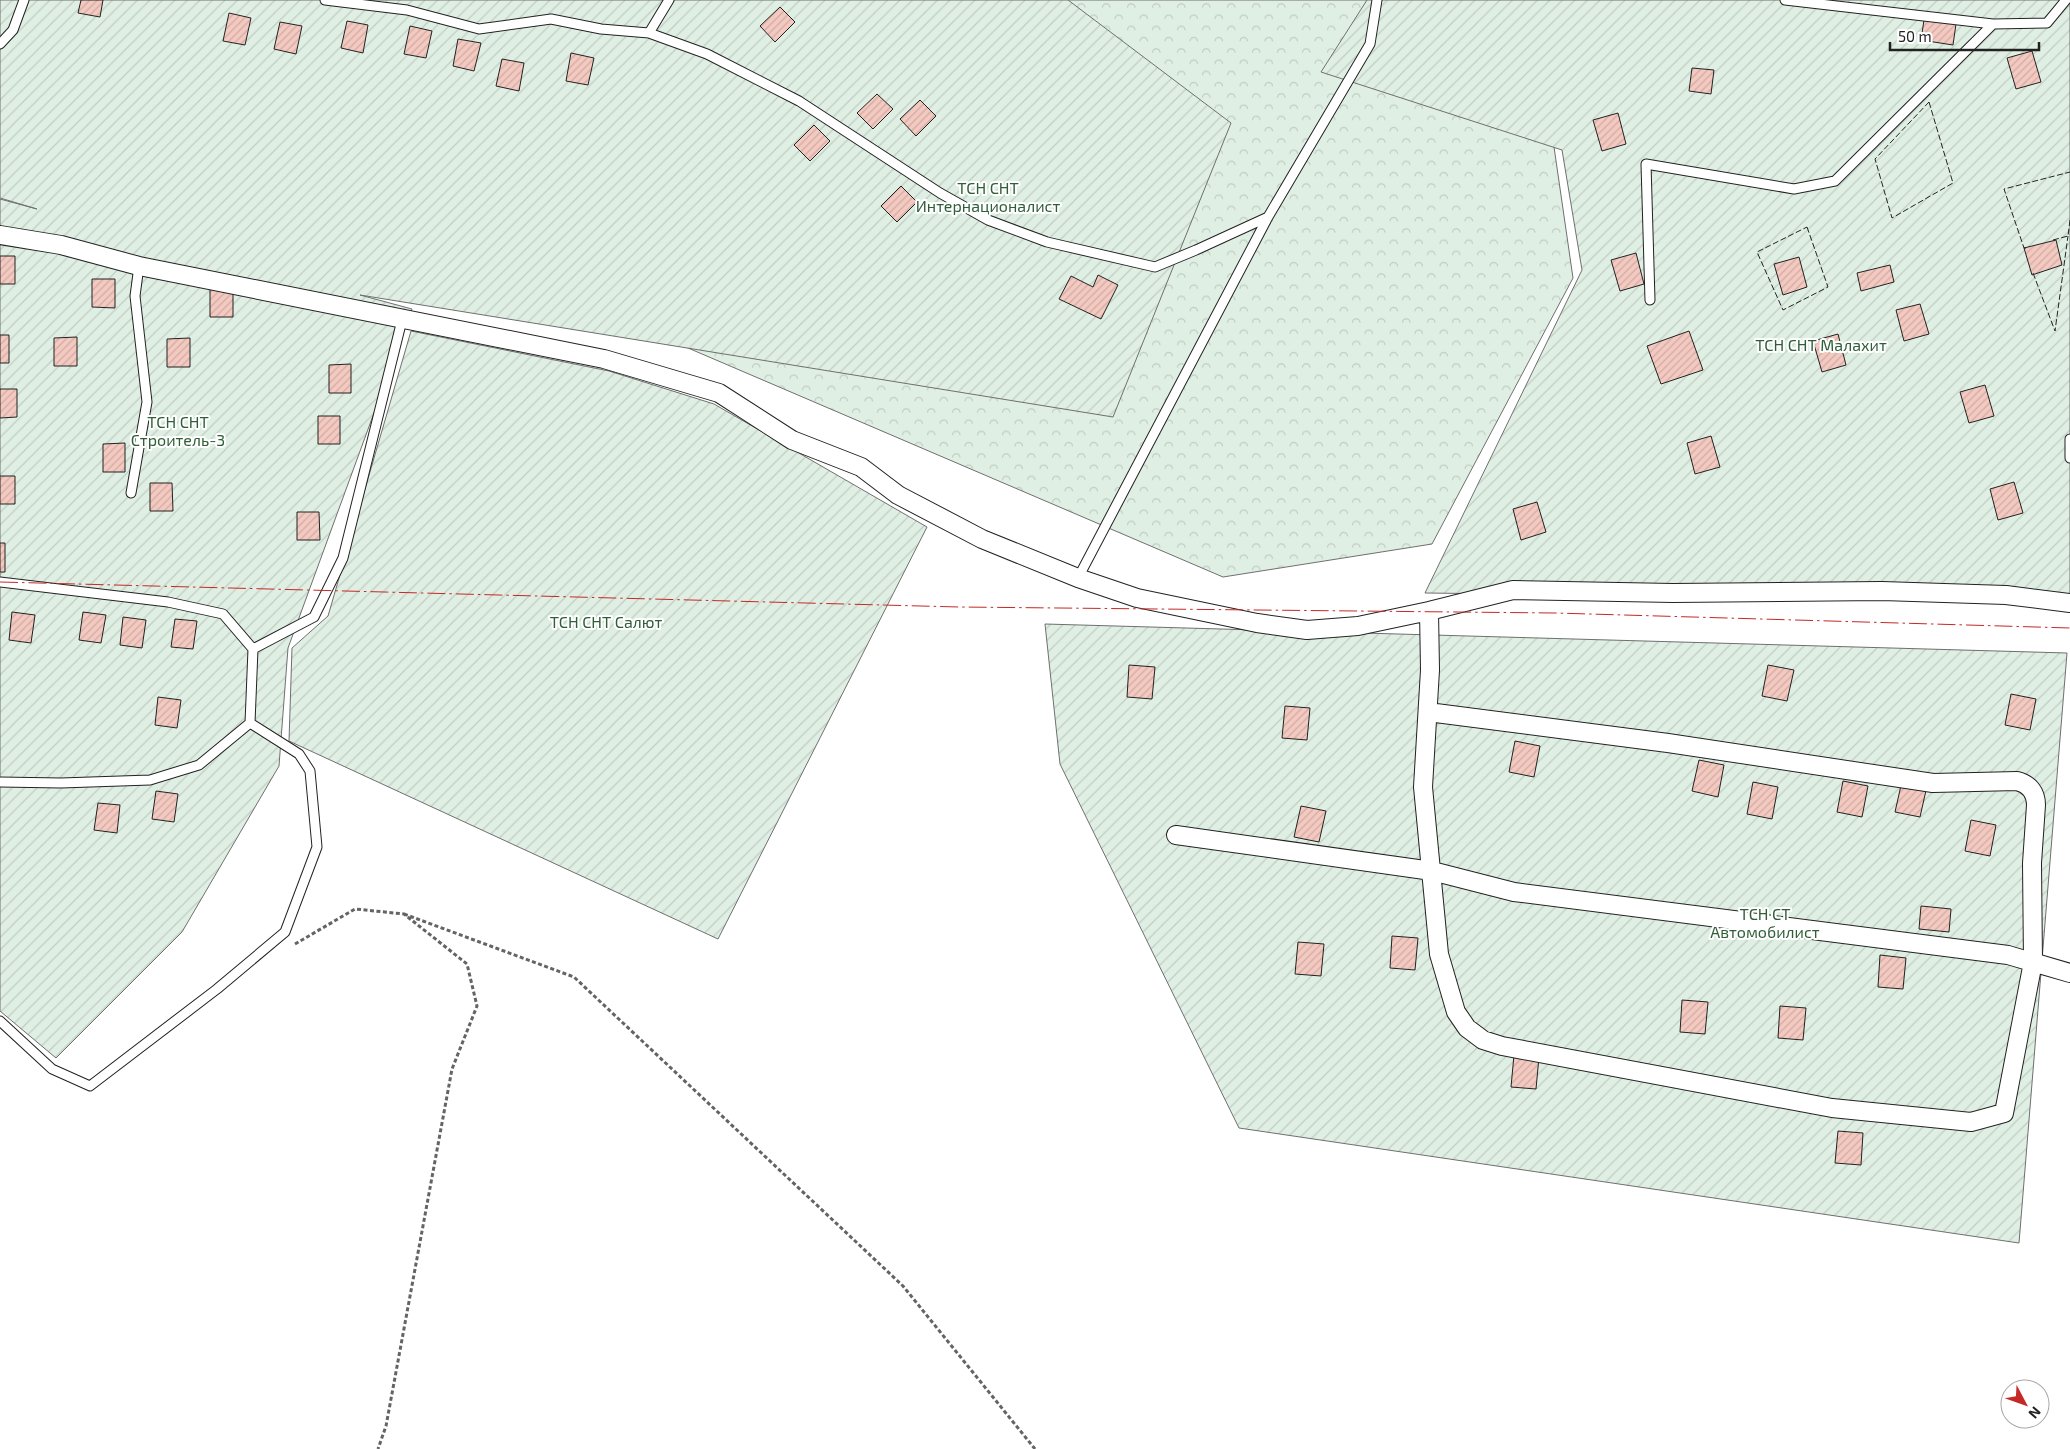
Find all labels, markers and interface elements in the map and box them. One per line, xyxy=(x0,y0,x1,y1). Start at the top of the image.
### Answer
scale bar xyxy=(1890,20,2039,52)
text: 50 m xyxy=(1898,27,1932,45)
park label: ТСН СНТ Интернационалист xyxy=(916,178,1060,215)
park label: ТСН СНТ Малахит xyxy=(1755,335,1887,354)
park label: ТСН СНТ Строитель-3 xyxy=(131,412,225,449)
park label: ТСН СНТ Салют xyxy=(550,612,662,631)
park label: ТСН СТ Автомобилист xyxy=(1710,904,1820,941)
north arrow xyxy=(2000,1379,2050,1429)
text: N xyxy=(2025,1403,2045,1422)

